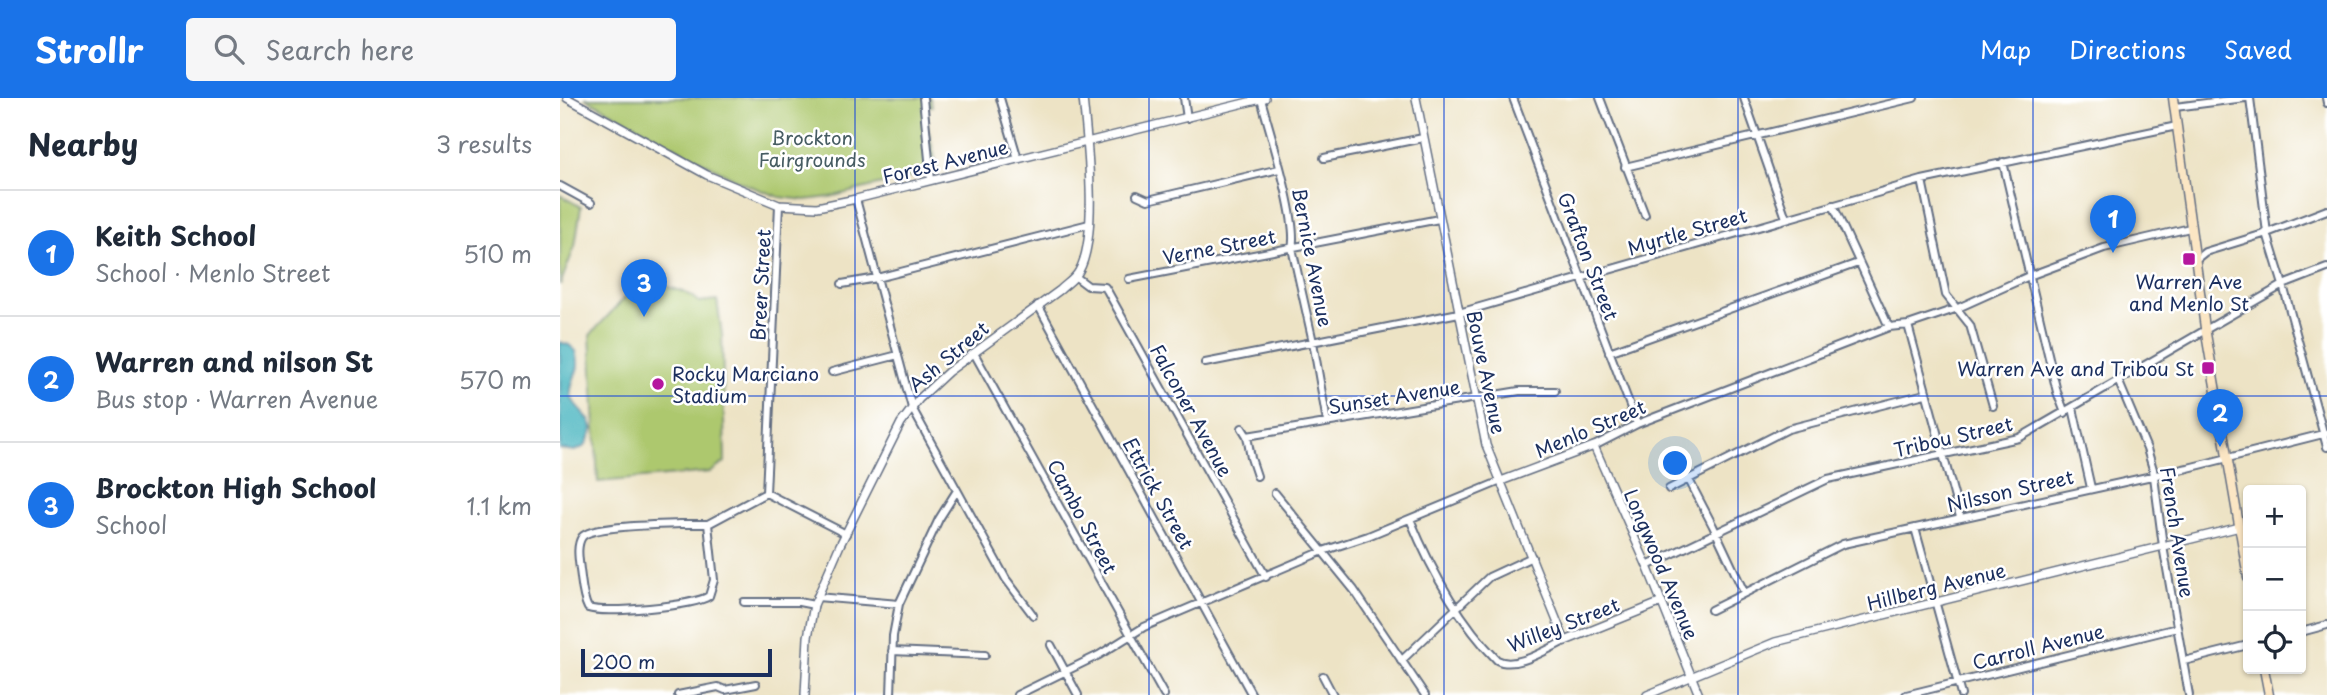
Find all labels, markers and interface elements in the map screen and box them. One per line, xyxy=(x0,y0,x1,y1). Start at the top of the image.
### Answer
search box xyxy=(186,18,676,81)
text: Strollr xyxy=(35,24,144,74)
icon: search xyxy=(210,30,248,68)
text: Search here xyxy=(266,30,414,69)
text: Map xyxy=(1980,31,2031,67)
text: Directions xyxy=(2069,31,2186,67)
text: Saved xyxy=(2224,31,2292,67)
text: Nearby xyxy=(28,121,138,166)
park label: Brockton Fairgrounds xyxy=(758,123,866,173)
text: 3 results xyxy=(436,126,532,161)
street label: Forest Avenue xyxy=(879,132,1011,190)
street label: Bernice Avenue xyxy=(1286,185,1340,329)
street label: Grafton Street xyxy=(1552,188,1626,324)
pin: 1 xyxy=(2090,195,2136,253)
street label: Myrtle Street xyxy=(1624,200,1750,261)
text: Keith School xyxy=(95,216,256,255)
street label: Verne Street xyxy=(1160,221,1278,271)
street label: Breer Street xyxy=(743,228,777,342)
text: 1 xyxy=(46,236,57,271)
text: 510 m xyxy=(463,236,532,271)
marker: Warren Ave and Menlo St xyxy=(2181,251,2197,267)
text: School · Menlo Street xyxy=(95,255,330,290)
pin: 3 xyxy=(621,259,667,317)
place label: Warren Ave and Menlo St xyxy=(2129,267,2249,317)
street label: Bouve Avenue xyxy=(1460,308,1514,436)
street label: Ash Street xyxy=(902,314,995,398)
street label: Falconer Avenue xyxy=(1144,339,1240,481)
text: Warren and nilson St xyxy=(95,342,373,381)
place label: Warren Ave and Tribou St xyxy=(1957,354,2194,382)
place label: Rocky Marciano Stadium xyxy=(672,359,819,409)
marker: Warren Ave and Tribou St xyxy=(2200,360,2216,376)
text: 2 xyxy=(43,362,59,397)
text: 570 m xyxy=(459,362,532,397)
street label: Sunset Avenue xyxy=(1326,372,1462,420)
marker: Rocky Marciano Stadium xyxy=(650,376,666,392)
text: Bus stop · Warren Avenue xyxy=(95,381,378,416)
pin: 2 xyxy=(2197,389,2243,447)
street label: Menlo Street xyxy=(1530,392,1650,464)
street label: Tribou Street xyxy=(1891,409,2015,463)
street label: Ettrick Street xyxy=(1117,432,1201,554)
your location xyxy=(1658,446,1692,480)
street label: Cambo Street xyxy=(1041,454,1125,578)
street label: Nilsson Street xyxy=(1944,462,2076,518)
street label: French Avenue xyxy=(2154,464,2202,600)
text: Brockton High School xyxy=(95,468,376,507)
street label: Longwood Avenue xyxy=(1618,484,1706,644)
map controls xyxy=(2243,485,2306,674)
button: + xyxy=(2243,485,2306,548)
text: 3 xyxy=(43,488,59,523)
text: 1.1 km xyxy=(466,488,532,523)
text: School xyxy=(95,507,167,542)
button: − xyxy=(2243,548,2306,611)
street label: Hillberg Avenue xyxy=(1864,555,2008,617)
street label: Willey Street xyxy=(1503,590,1623,658)
button: locate xyxy=(2243,611,2306,674)
street label: Carroll Avenue xyxy=(1969,616,2107,676)
scale bar xyxy=(581,646,772,678)
text: 200 m xyxy=(592,647,655,675)

